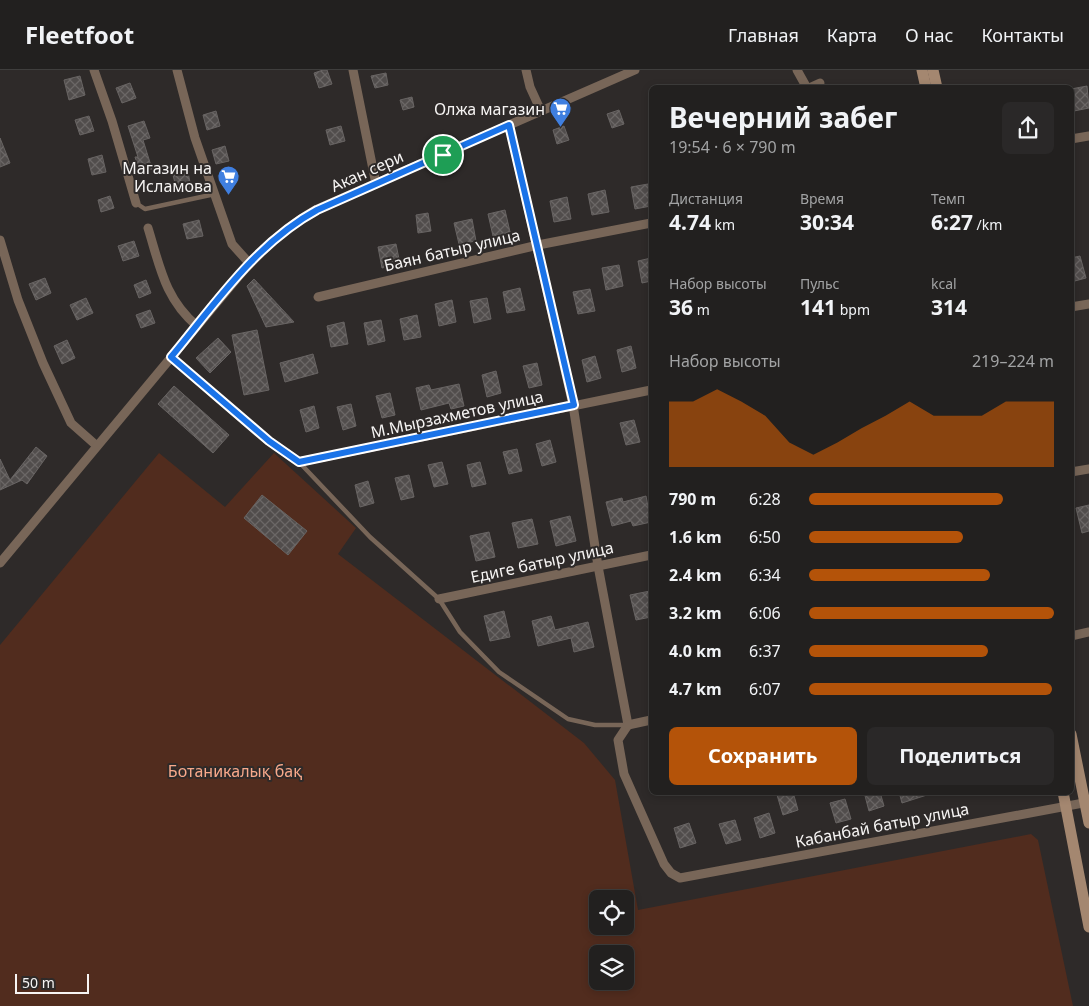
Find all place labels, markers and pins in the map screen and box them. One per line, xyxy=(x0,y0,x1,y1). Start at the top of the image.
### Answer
supermarket icon: Олжа магазин xyxy=(549,97,573,128)
place label: Олжа магазин xyxy=(434,98,545,120)
pin xyxy=(422,134,464,176)
place label: Магазин на Исламова xyxy=(122,157,212,197)
supermarket icon: Магазин на Исламова xyxy=(216,165,240,196)

